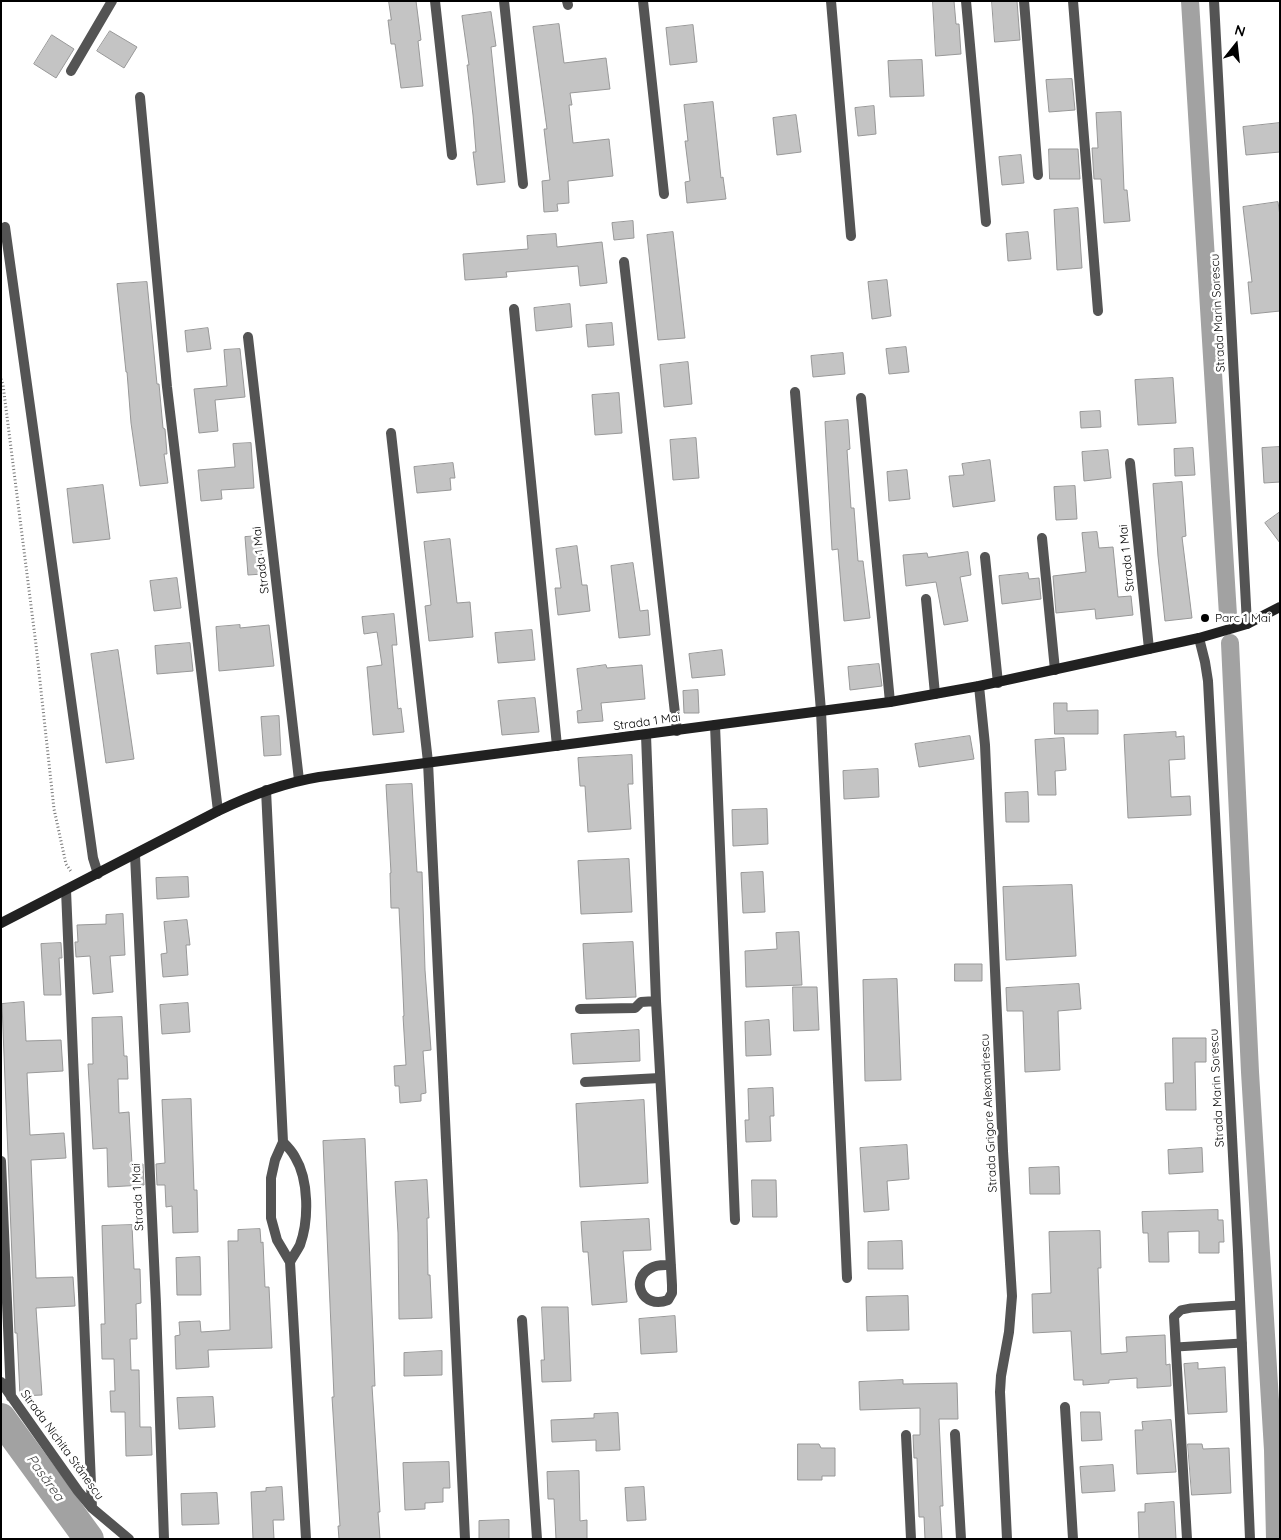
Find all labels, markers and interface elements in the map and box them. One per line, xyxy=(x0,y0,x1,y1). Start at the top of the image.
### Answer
north arrow xyxy=(1211,20,1261,70)
text: N xyxy=(1233,21,1248,41)
street label: Strada Marin Sorescu xyxy=(1208,253,1228,373)
street label: Strada 1 Mai xyxy=(1116,524,1138,592)
street label: Strada 1 Mai xyxy=(250,525,272,595)
place label: Parc 1 Mai xyxy=(1215,611,1271,625)
marker: Parc 1 Mai xyxy=(1199,612,1211,624)
street label: Strada 1 Mai xyxy=(612,710,682,734)
street label: Strada Marin Sorescu xyxy=(1207,1028,1227,1148)
street label: Strada Grigore Alexandrescu xyxy=(978,1033,1000,1193)
street label: Strada 1 Mai xyxy=(129,1163,147,1231)
street label: Strada Nichita Stănescu xyxy=(17,1387,107,1503)
water label: Pasărea xyxy=(22,1451,68,1505)

